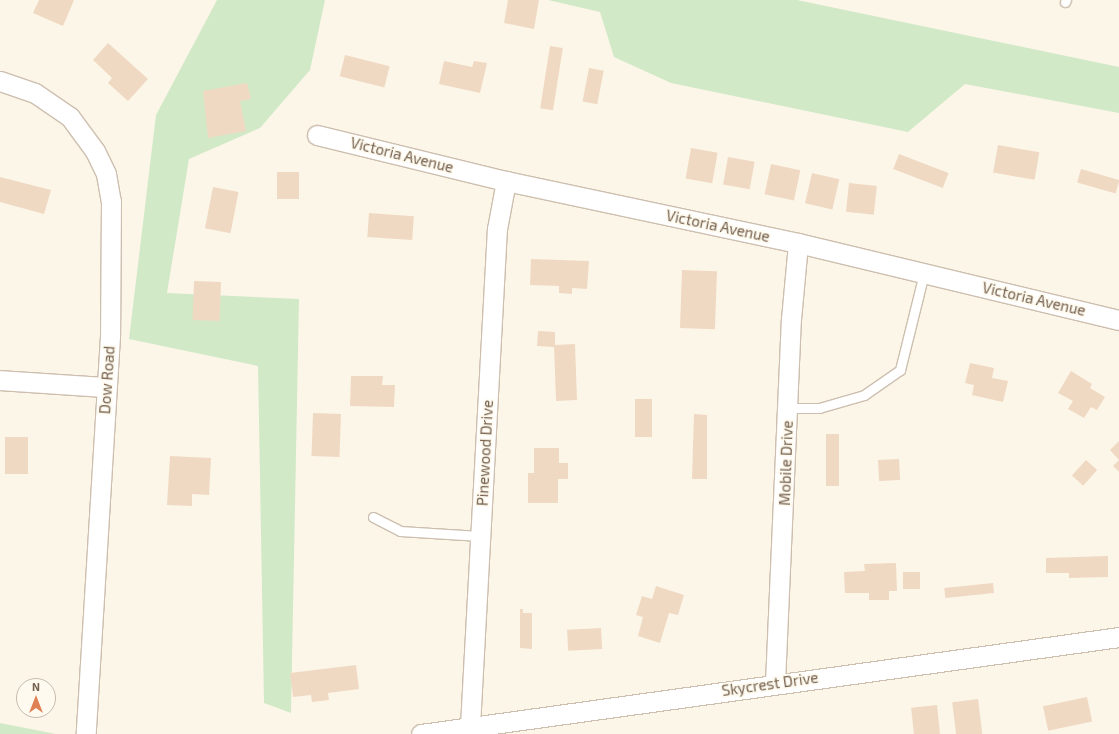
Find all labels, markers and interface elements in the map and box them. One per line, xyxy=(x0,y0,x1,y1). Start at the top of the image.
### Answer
street label: Victoria Avenue xyxy=(348,133,456,177)
street label: Victoria Avenue xyxy=(664,206,772,246)
street label: Victoria Avenue xyxy=(980,278,1088,320)
street label: Dow Road xyxy=(96,345,118,415)
street label: Pinewood Drive xyxy=(473,399,497,507)
street label: Mobile Drive xyxy=(776,420,796,506)
street label: Skycrest Drive xyxy=(721,668,819,700)
north arrow xyxy=(16,678,56,718)
text: N xyxy=(32,680,40,693)

